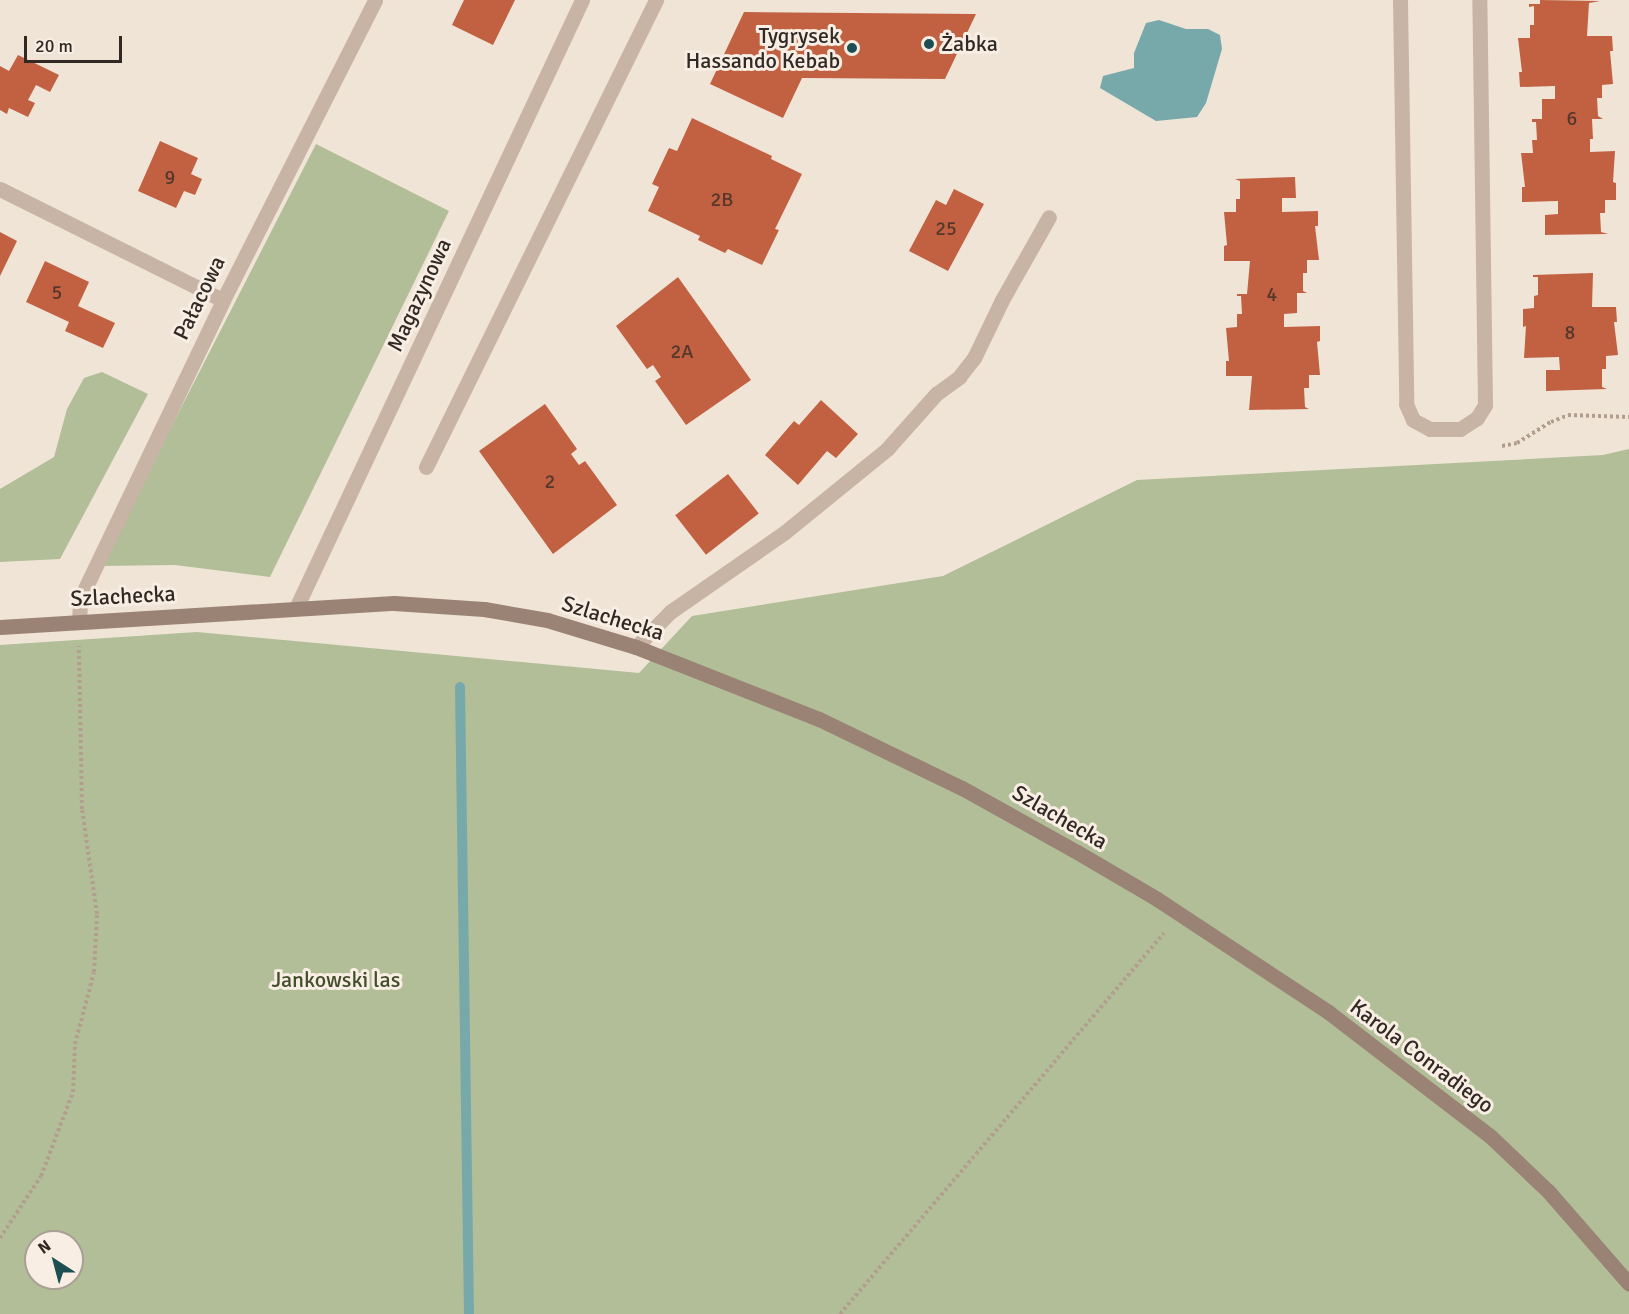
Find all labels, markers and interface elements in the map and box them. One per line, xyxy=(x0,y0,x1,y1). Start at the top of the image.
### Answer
place label: Tygrysek Hassando Kebab xyxy=(686,22,840,74)
scale bar xyxy=(27,24,124,62)
place label: Żabka xyxy=(941,31,998,57)
text: 20 m xyxy=(35,35,73,57)
marker: Żabka xyxy=(922,37,936,51)
marker: Tygrysek Hassando Kebab xyxy=(845,41,859,55)
house number: 6 xyxy=(1567,106,1577,130)
house number: 9 xyxy=(165,165,175,189)
house number: 2B xyxy=(711,187,733,211)
house number: 25 xyxy=(935,216,957,240)
street label: Magazynowa xyxy=(381,234,457,356)
street label: Pałacowa xyxy=(167,252,231,344)
house number: 5 xyxy=(52,280,62,304)
house number: 4 xyxy=(1267,282,1277,306)
house number: 8 xyxy=(1565,320,1575,344)
house number: 2A xyxy=(670,339,694,363)
house number: 2 xyxy=(545,469,555,493)
street label: Szlachecka xyxy=(70,580,176,612)
street label: Szlachecka xyxy=(559,590,667,646)
street label: Szlachecka xyxy=(1008,779,1112,855)
park label: Jankowski las xyxy=(272,967,400,993)
street label: Karola Conradiego xyxy=(1345,993,1499,1119)
north arrow xyxy=(24,1230,84,1290)
text: N xyxy=(34,1236,55,1258)

